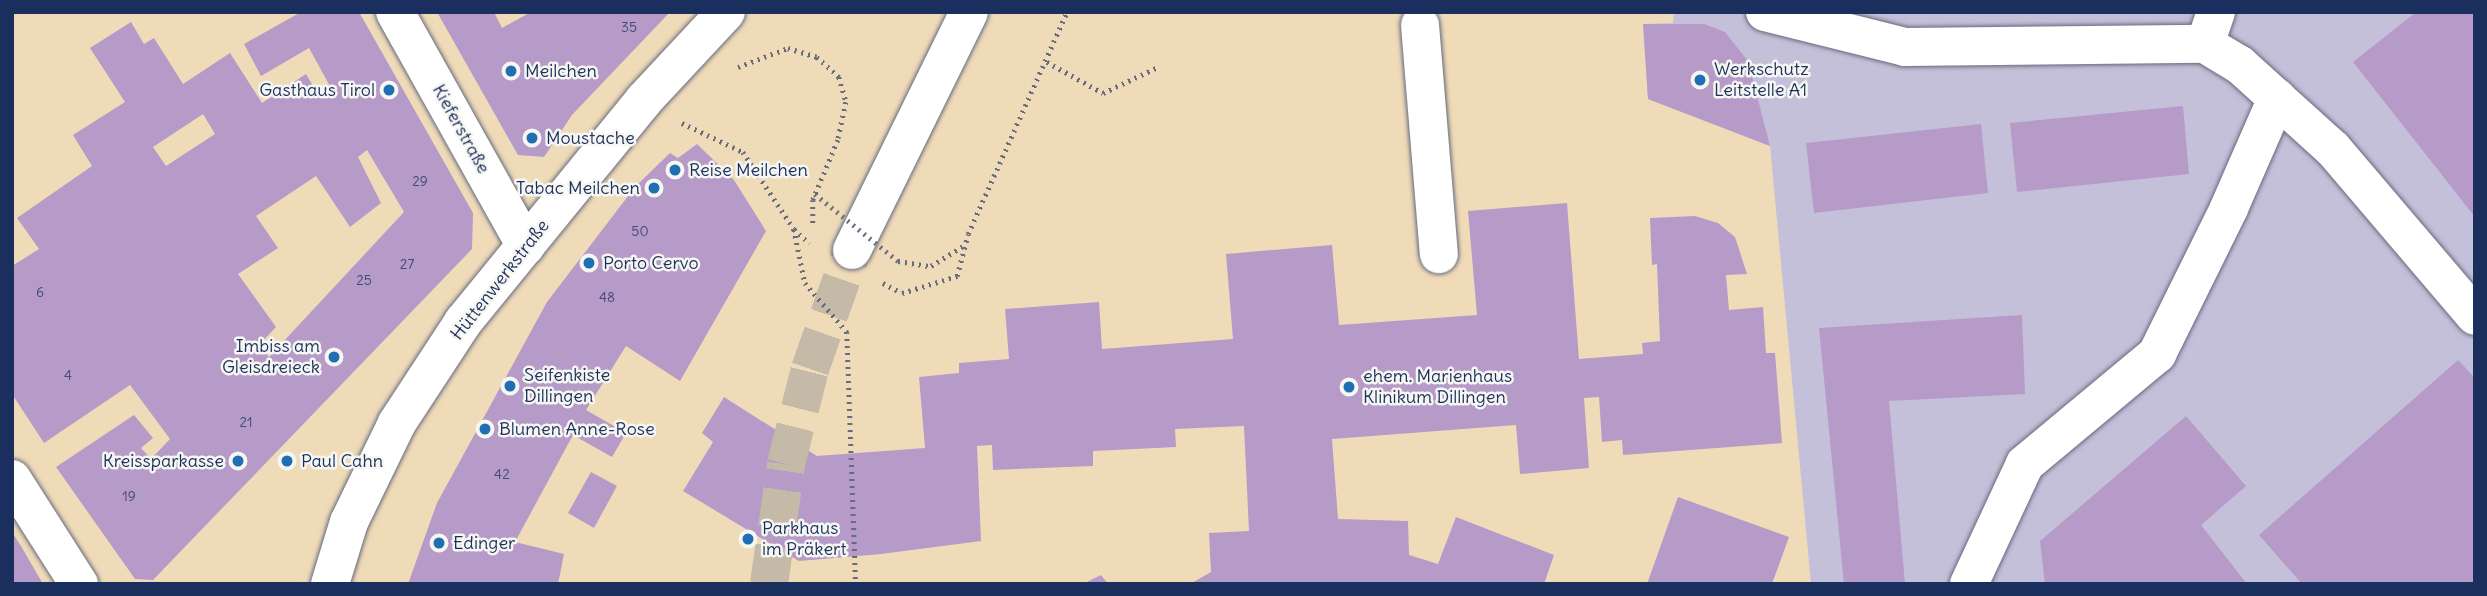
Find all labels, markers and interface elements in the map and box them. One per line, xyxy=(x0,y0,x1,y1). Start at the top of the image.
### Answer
house number: 35 xyxy=(621,19,637,35)
place label: Werkschutz Leitstelle A1 xyxy=(1714,59,1809,102)
place label: Meilchen xyxy=(525,60,597,82)
marker: Meilchen xyxy=(503,63,519,79)
marker: Werkschutz Leitstelle A1 xyxy=(1692,72,1708,88)
place label: Gasthaus Tirol xyxy=(259,79,375,101)
street label: Kieferstraße xyxy=(428,81,494,177)
marker: Gasthaus Tirol xyxy=(381,82,397,98)
place label: Moustache xyxy=(546,127,635,149)
marker: Moustache xyxy=(524,130,540,146)
place label: Reise Meilchen xyxy=(689,159,808,181)
marker: Reise Meilchen xyxy=(667,162,683,178)
house number: 29 xyxy=(412,173,428,189)
place label: Tabac Meilchen xyxy=(516,177,640,199)
marker: Tabac Meilchen xyxy=(646,180,662,196)
street label: Hüttenwerkstraße xyxy=(446,215,554,345)
house number: 50 xyxy=(631,223,649,239)
place label: Porto Cervo xyxy=(603,252,699,274)
marker: Porto Cervo xyxy=(581,255,597,271)
house number: 27 xyxy=(400,256,414,272)
house number: 25 xyxy=(356,272,372,288)
house number: 6 xyxy=(36,284,44,300)
house number: 48 xyxy=(599,289,615,305)
place label: Imbiss am Gleisdreieck xyxy=(222,336,320,378)
marker: Imbiss am Gleisdreieck xyxy=(326,349,342,365)
place label: Seifenkiste Dillingen xyxy=(524,365,610,408)
place label: ehem. Marienhaus Klinikum Dillingen xyxy=(1363,366,1512,408)
house number: 4 xyxy=(64,367,72,383)
marker: Seifenkiste Dillingen xyxy=(502,378,518,394)
marker: ehem. Marienhaus Klinikum Dillingen xyxy=(1341,379,1357,395)
house number: 21 xyxy=(239,414,253,430)
place label: Blumen Anne-Rose xyxy=(499,418,655,440)
marker: Blumen Anne-Rose xyxy=(477,421,493,437)
place label: Kreissparkasse xyxy=(103,450,224,472)
place label: Paul Cahn xyxy=(301,450,383,472)
marker: Kreissparkasse xyxy=(230,453,246,469)
marker: Paul Cahn xyxy=(279,453,295,469)
house number: 42 xyxy=(494,466,510,482)
house number: 19 xyxy=(122,488,136,504)
place label: Parkhaus im Präkert xyxy=(762,518,846,560)
marker: Parkhaus im Präkert xyxy=(740,531,756,547)
place label: Edinger xyxy=(453,532,515,554)
marker: Edinger xyxy=(431,535,447,551)

